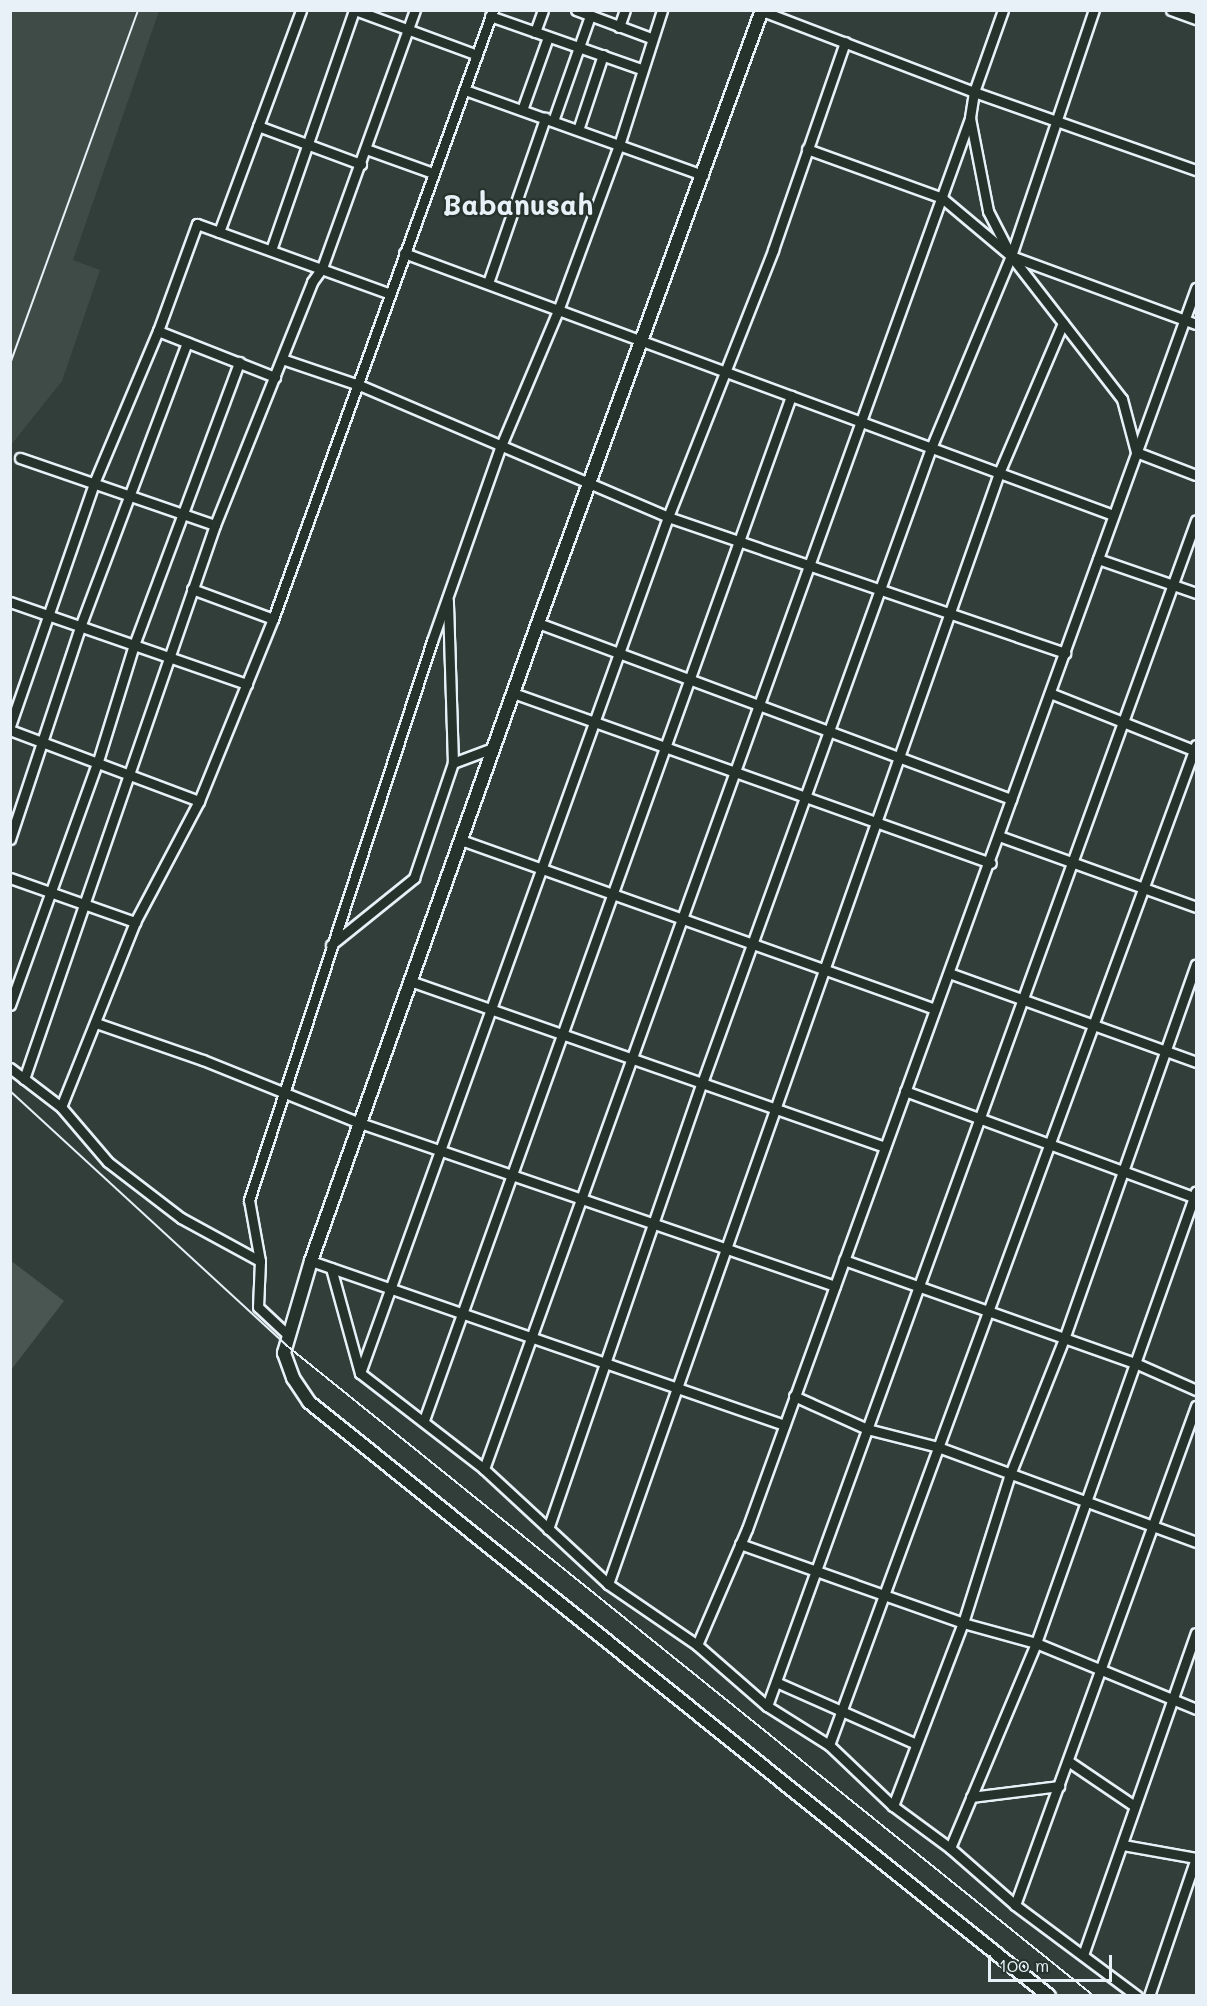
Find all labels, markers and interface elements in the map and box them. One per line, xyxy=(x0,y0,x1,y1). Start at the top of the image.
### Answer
district label: Babanusah xyxy=(443,187,593,221)
scale bar xyxy=(991,1943,1116,1981)
text: 100 m xyxy=(999,1953,1049,1977)

